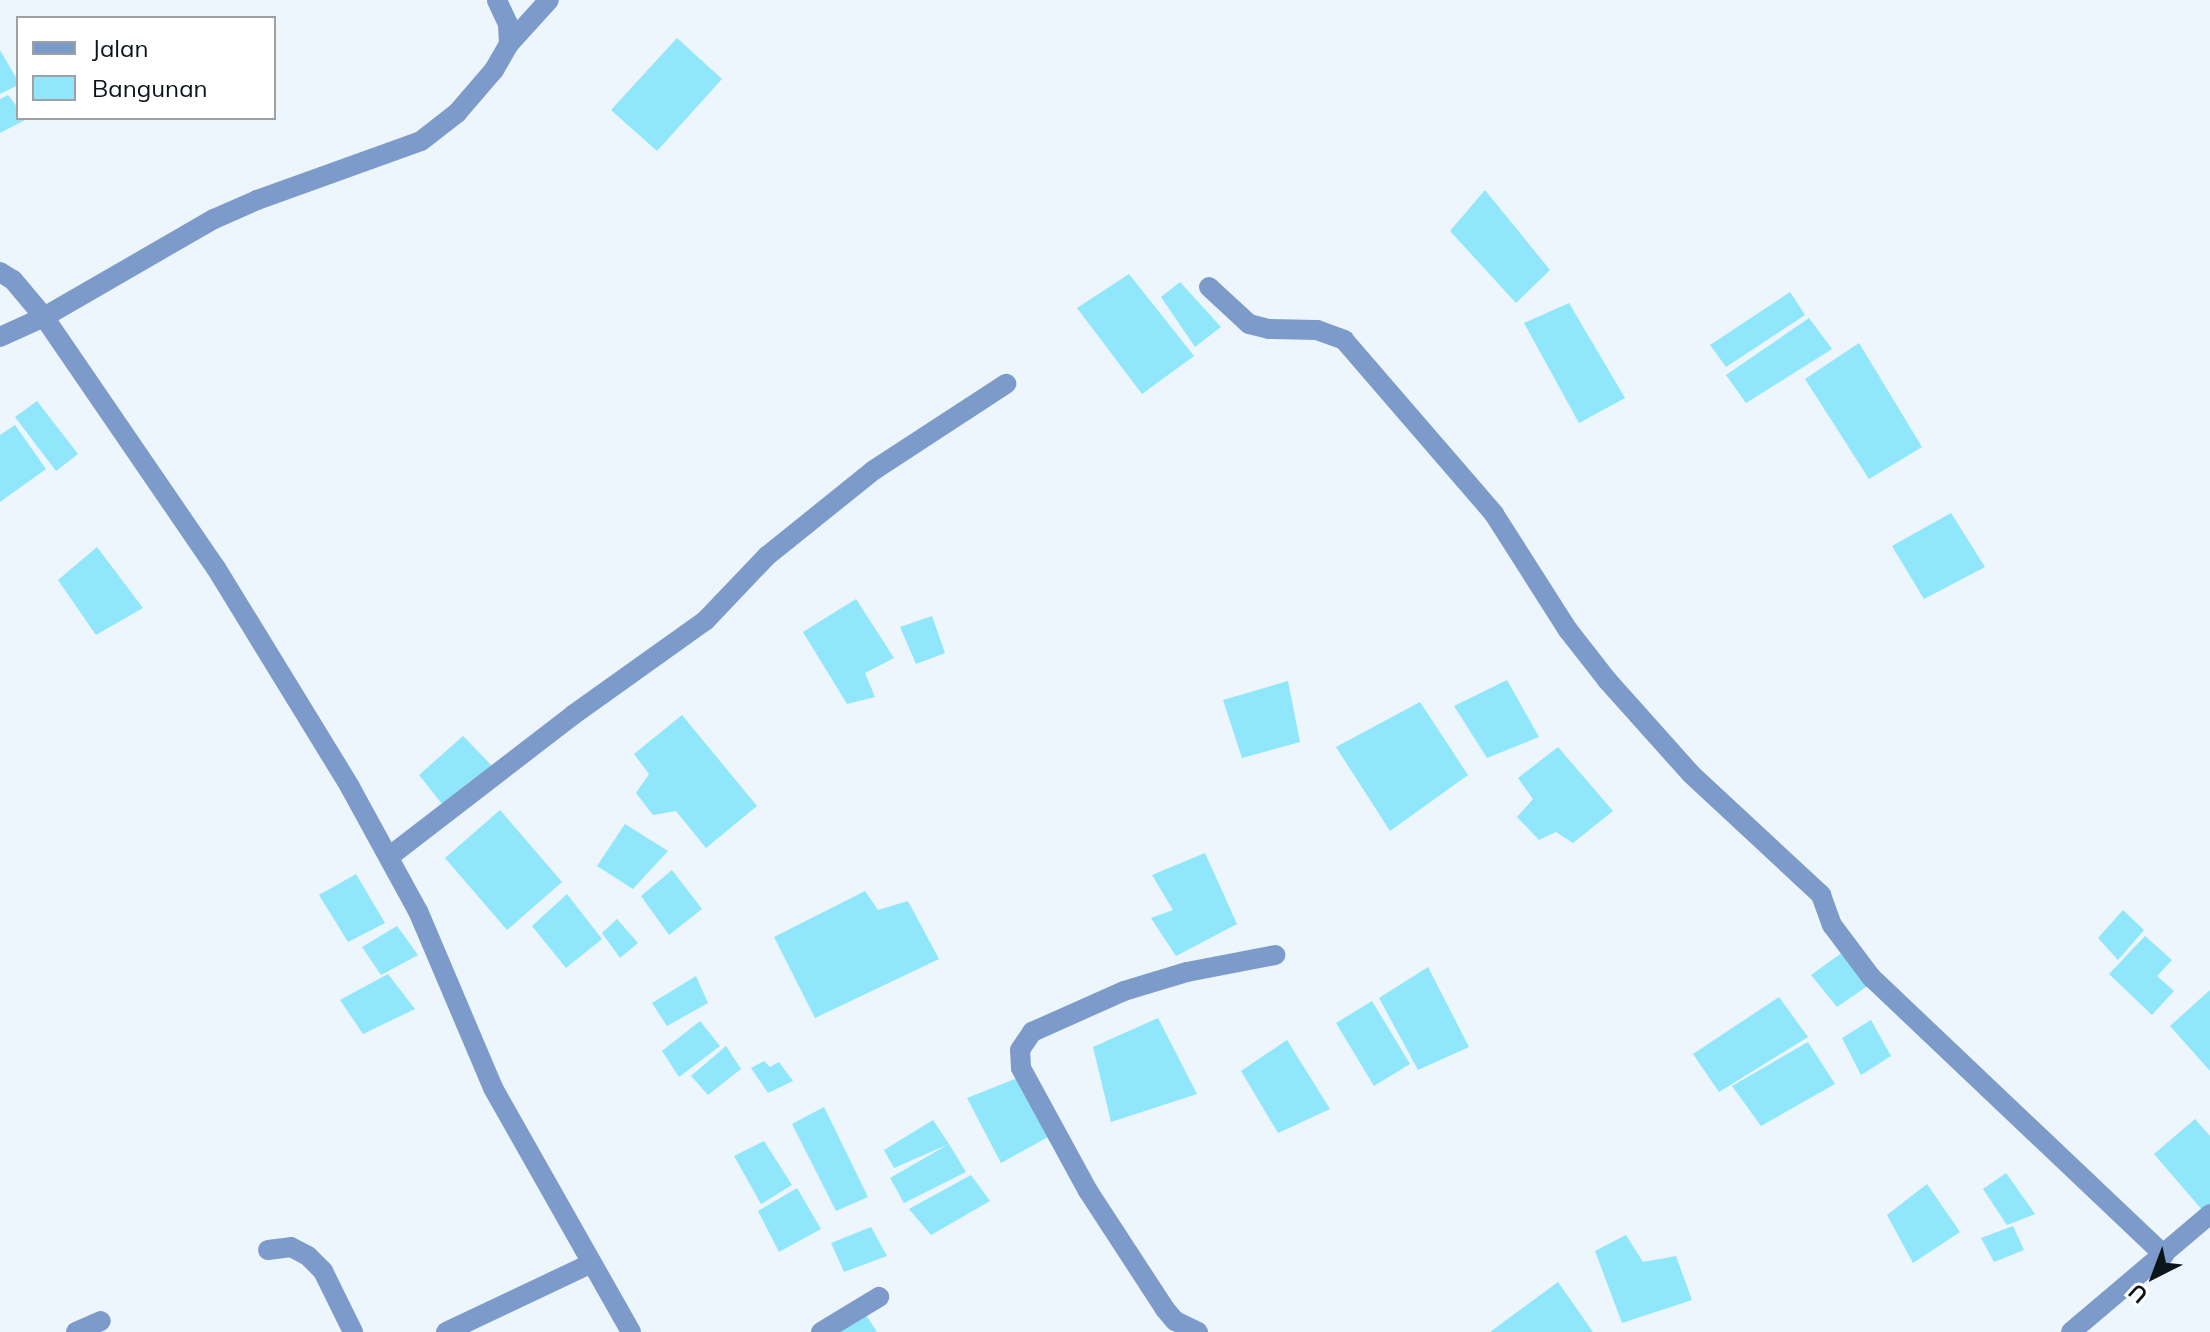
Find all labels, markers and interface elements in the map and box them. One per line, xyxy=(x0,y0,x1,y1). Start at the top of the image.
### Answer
legend xyxy=(16,16,276,120)
text: Jalan xyxy=(92,33,148,63)
text: Bangunan xyxy=(92,73,208,103)
north arrow xyxy=(2114,1236,2194,1316)
text: U xyxy=(2123,1278,2153,1310)

